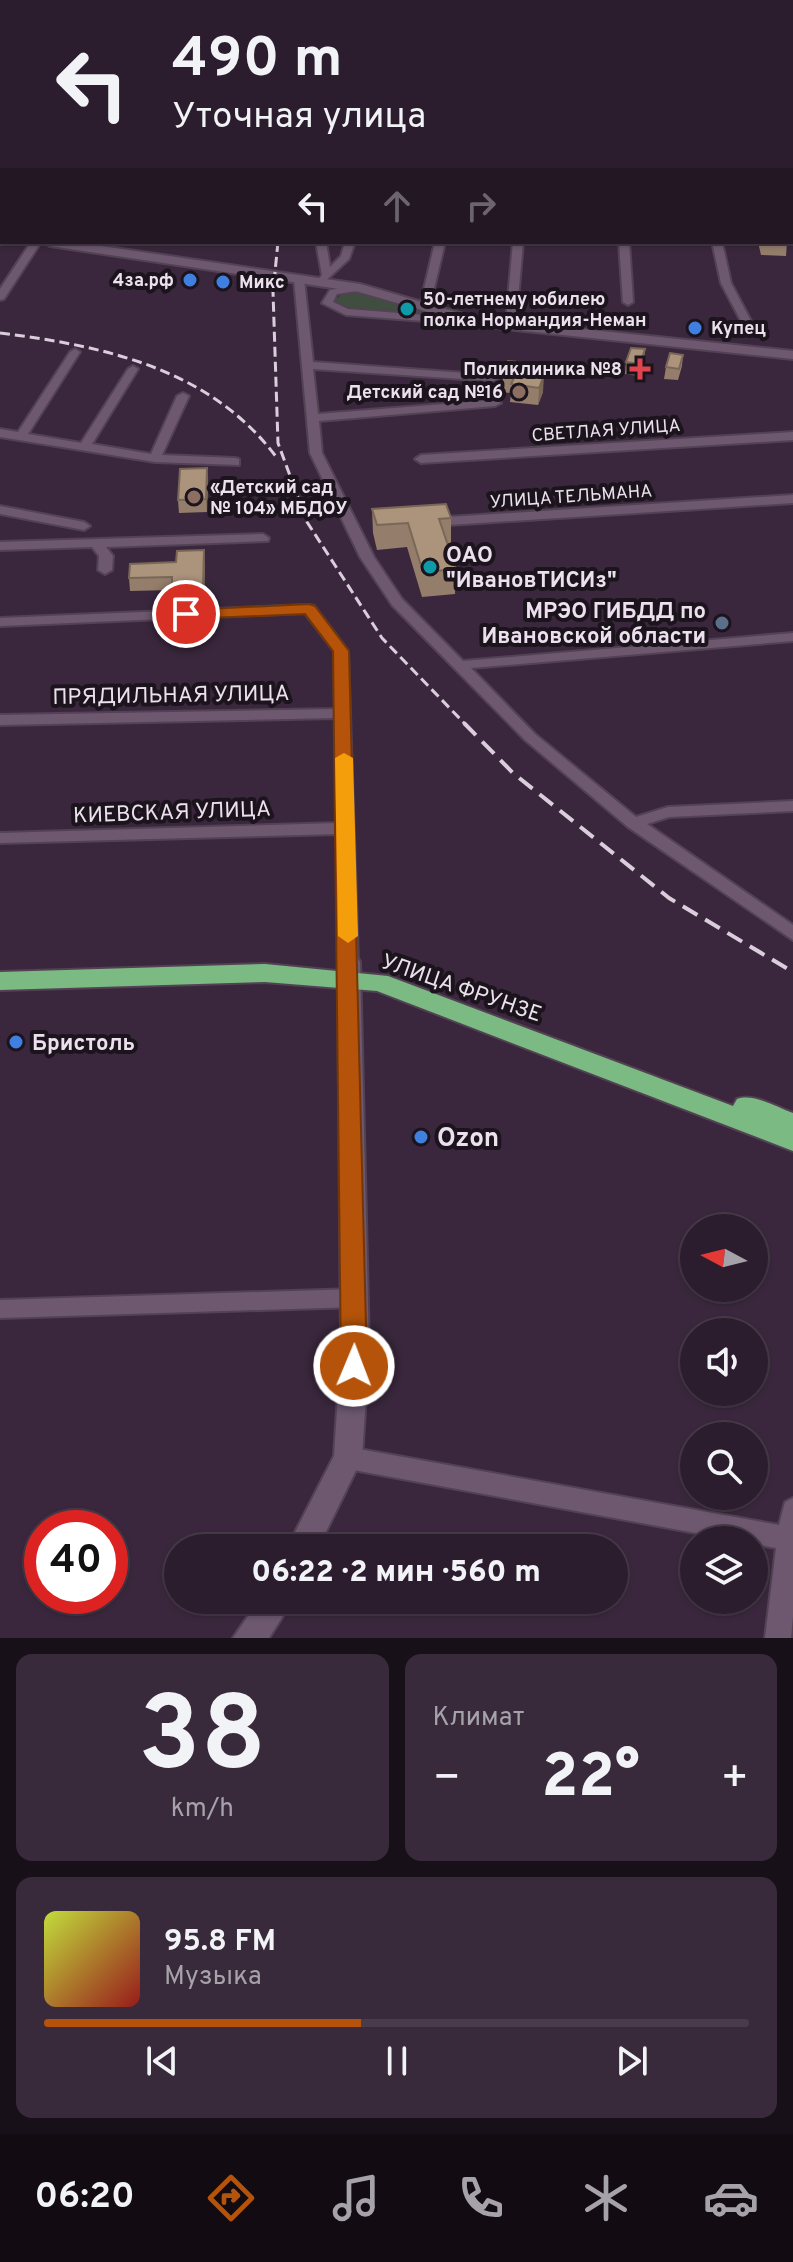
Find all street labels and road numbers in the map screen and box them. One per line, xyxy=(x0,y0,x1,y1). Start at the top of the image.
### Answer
street label: СВЕТЛАЯ УЛИЦА xyxy=(531,415,681,448)
street label: УЛИЦА ТЕЛЬМАНА xyxy=(489,480,653,515)
street label: ПРЯДИЛЬНАЯ УЛИЦА xyxy=(52,681,290,712)
street label: КИЕВСКАЯ УЛИЦА xyxy=(73,797,272,830)
street label: УЛИЦА ФРУНЗЕ xyxy=(377,949,545,1029)

